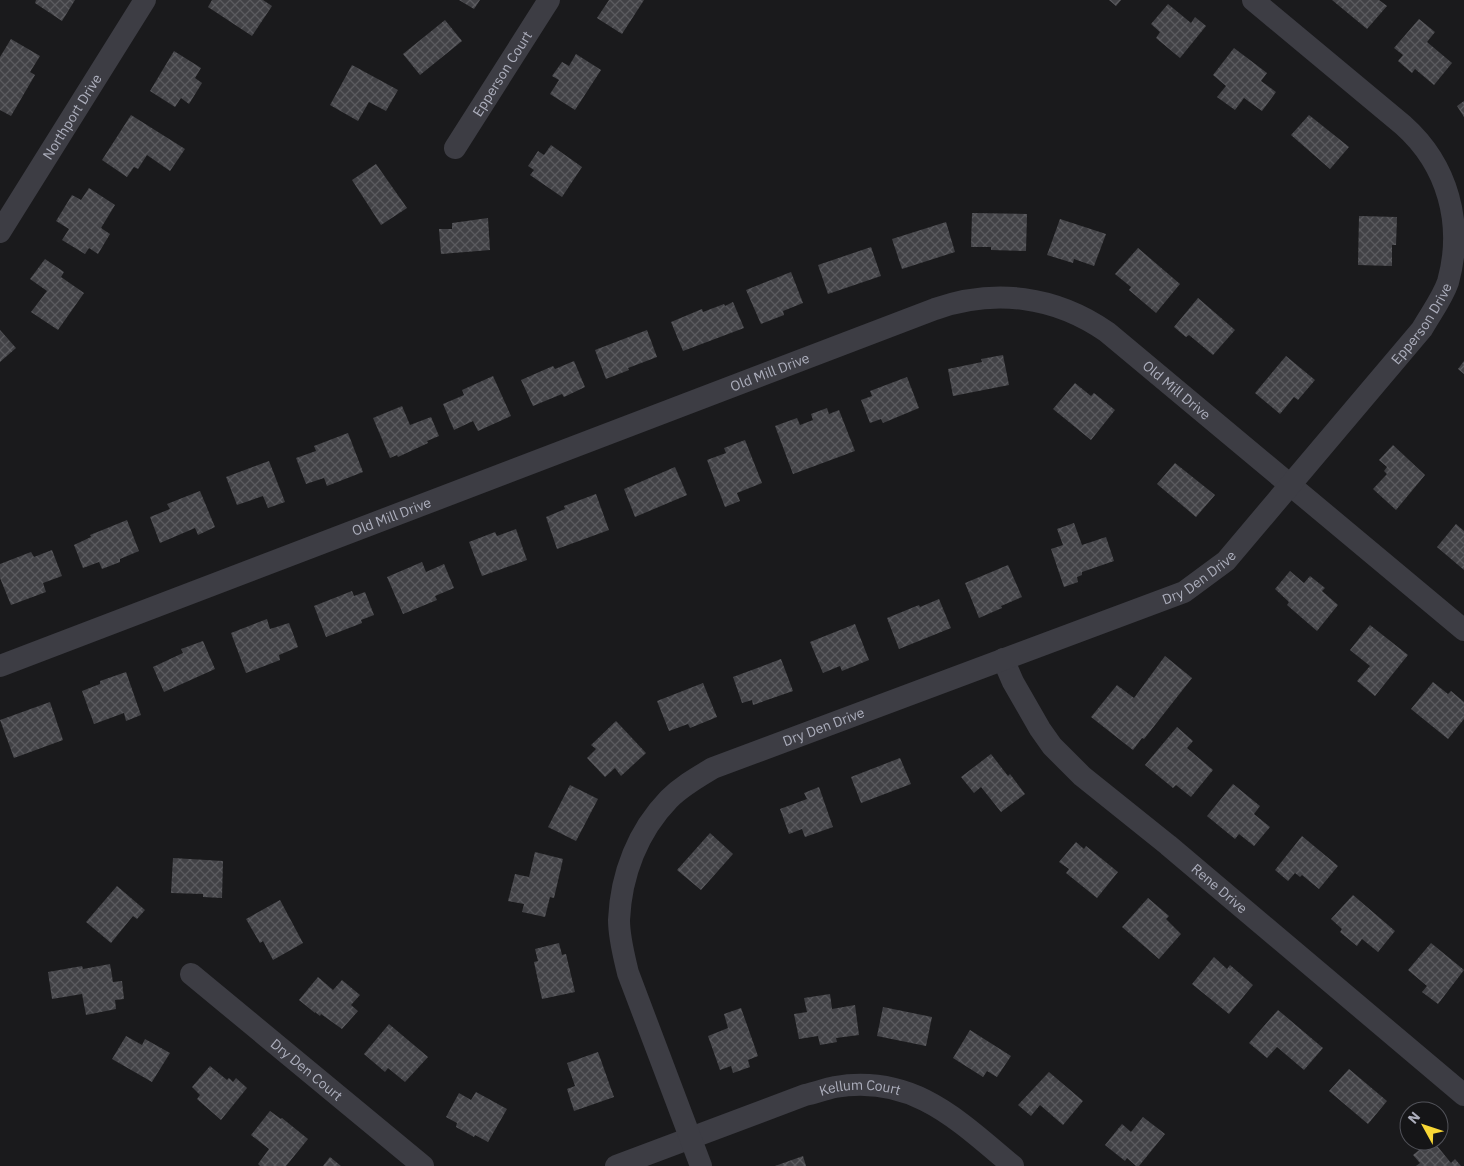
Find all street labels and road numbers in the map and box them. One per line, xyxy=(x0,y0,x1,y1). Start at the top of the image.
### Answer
street label: Epperson Court xyxy=(468,28,536,120)
street label: Northport Drive xyxy=(39,70,106,163)
street label: Epperson Drive xyxy=(1387,280,1456,368)
street label: Old Mill Drive xyxy=(728,349,812,395)
street label: Old Mill Drive xyxy=(1139,357,1215,424)
street label: Old Mill Drive xyxy=(349,493,434,540)
street label: Dry Den Drive xyxy=(1160,547,1240,608)
street label: Dry Den Drive xyxy=(780,703,867,750)
street label: Rene Drive xyxy=(1188,860,1251,917)
street label: Dry Den Court xyxy=(267,1035,346,1105)
street label: Kellum Court xyxy=(817,1076,903,1100)

